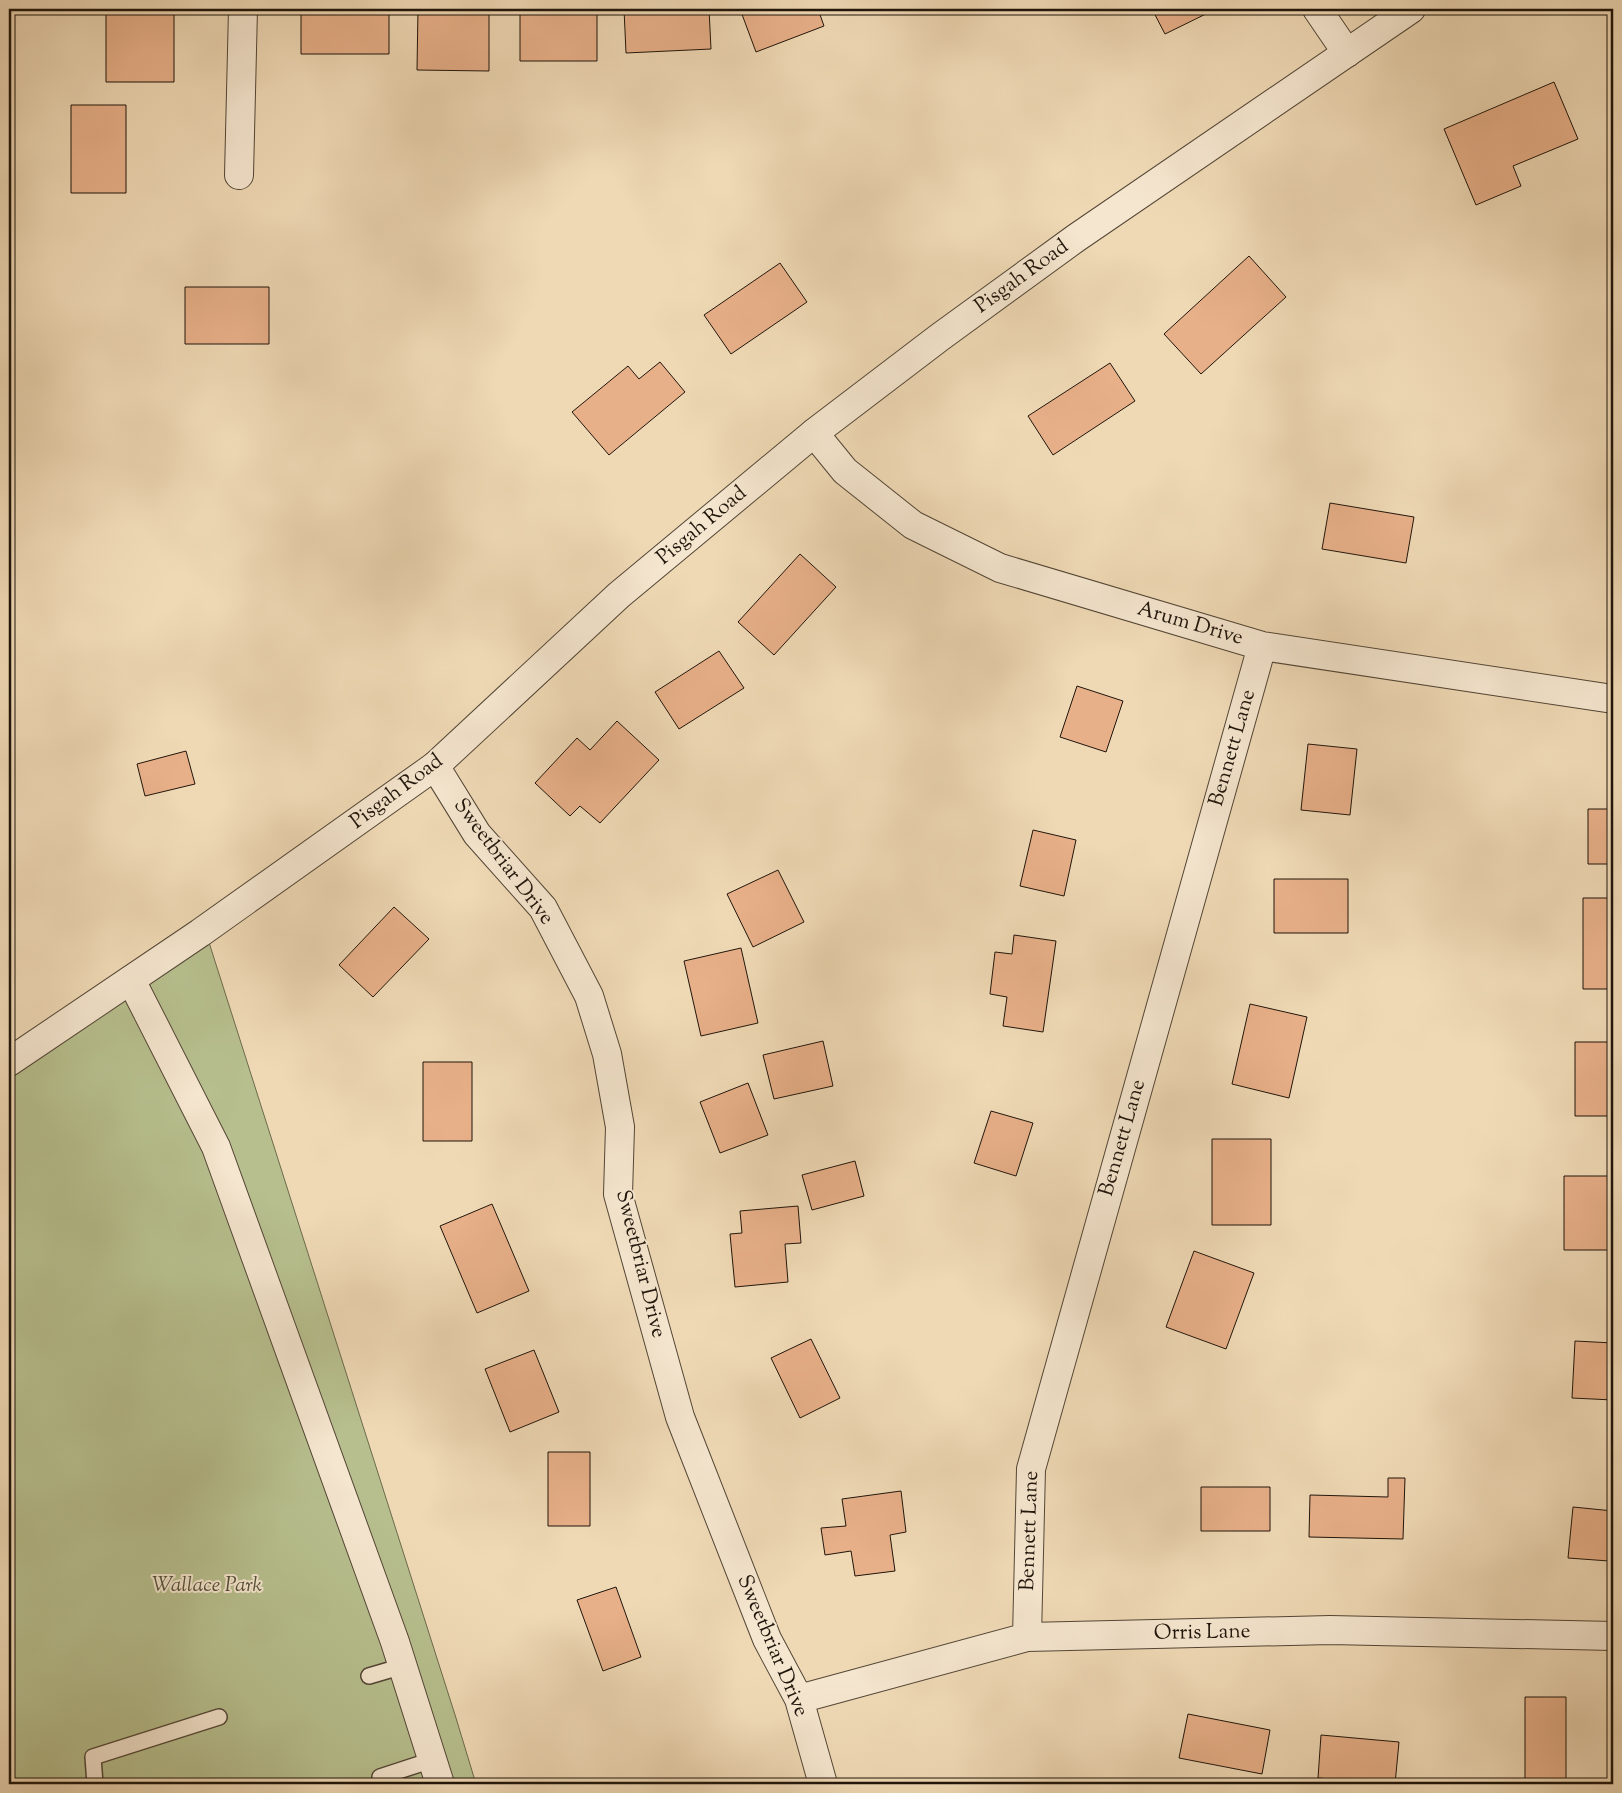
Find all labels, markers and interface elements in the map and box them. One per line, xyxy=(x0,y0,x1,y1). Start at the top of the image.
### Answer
street label: Pisgah Road xyxy=(969,233,1075,321)
street label: Pisgah Road xyxy=(650,479,754,573)
street label: Arum Drive xyxy=(1133,595,1247,653)
street label: Bennett Lane xyxy=(1202,686,1264,810)
street label: Pisgah Road xyxy=(344,747,450,837)
street label: Sweetbriar Drive xyxy=(445,792,561,932)
street label: Bennett Lane xyxy=(1092,1076,1154,1200)
street label: Sweetbriar Drive xyxy=(607,1187,673,1341)
street label: Bennett Lane xyxy=(1013,1470,1047,1592)
street label: Sweetbriar Drive xyxy=(729,1570,815,1722)
park label: Wallace Park xyxy=(152,1571,263,1601)
street label: Orris Lane xyxy=(1153,1617,1251,1649)

